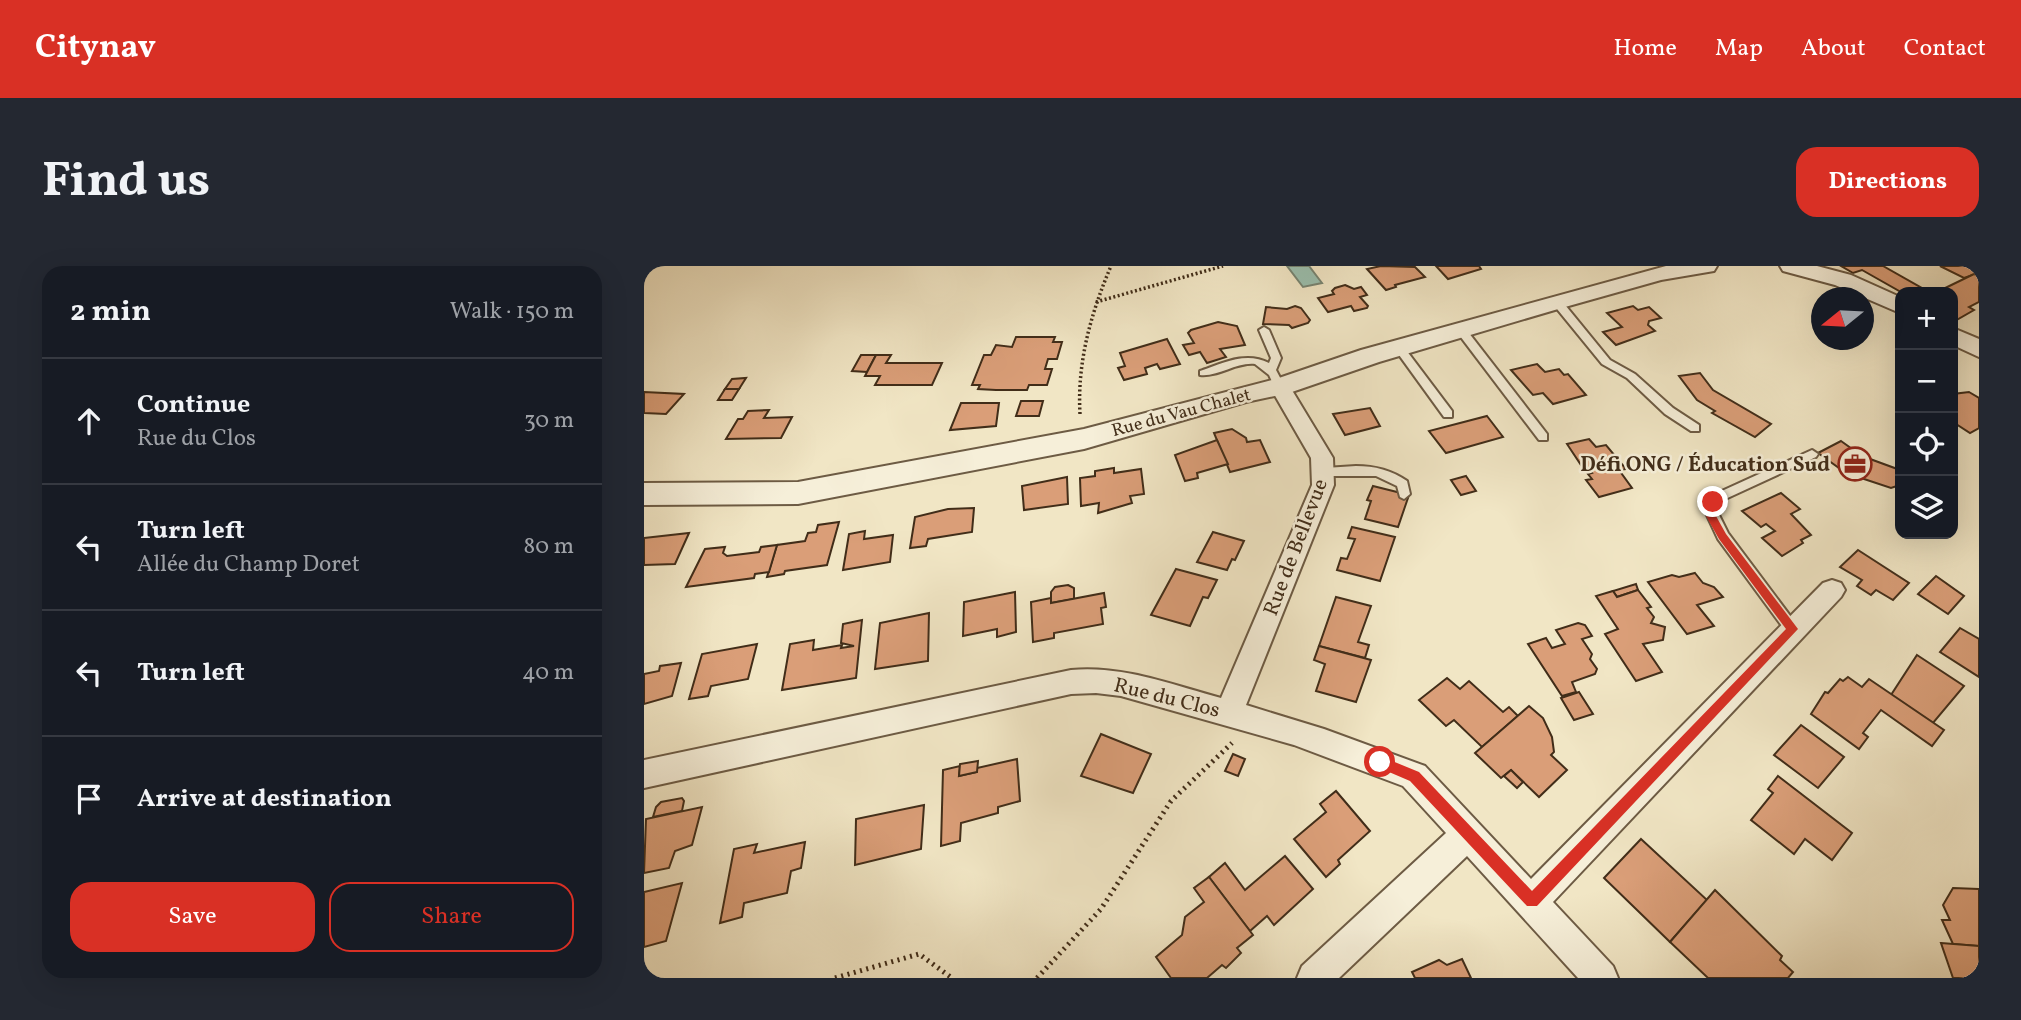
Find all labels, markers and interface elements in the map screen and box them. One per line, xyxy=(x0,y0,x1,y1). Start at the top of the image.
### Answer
text: Citynav xyxy=(35,26,156,72)
text: Home xyxy=(1613,32,1677,66)
text: Map xyxy=(1715,32,1763,66)
text: About xyxy=(1801,32,1866,66)
text: Contact xyxy=(1904,32,1986,66)
button: Directions xyxy=(1796,147,1979,217)
text: Find us xyxy=(42,148,210,217)
north arrow xyxy=(1811,287,1874,350)
map controls xyxy=(1895,287,1958,539)
button: + xyxy=(1895,287,1958,350)
text: 2 min xyxy=(70,291,151,333)
text: Walk · 150 m xyxy=(450,296,574,328)
button: − xyxy=(1895,350,1958,413)
street label: Rue du Vau Chalet xyxy=(1109,383,1254,444)
text: Continue xyxy=(137,387,250,423)
icon: ahead xyxy=(70,402,108,440)
text: 30 m xyxy=(524,405,574,437)
button: locate xyxy=(1895,413,1958,476)
text: Rue du Clos xyxy=(137,423,256,455)
office icon: Défi ONG / Éducation Sud xyxy=(1836,445,1874,483)
place label: Défi ONG / Éducation Sud xyxy=(1580,451,1830,480)
street label: Rue de Bellevue xyxy=(1257,475,1336,620)
button: layers xyxy=(1895,476,1958,539)
route end xyxy=(1697,486,1728,517)
text: Turn left xyxy=(137,513,245,549)
icon: left xyxy=(70,528,108,566)
text: 80 m xyxy=(524,531,574,563)
text: Allée du Champ Doret xyxy=(137,549,360,581)
icon: left xyxy=(70,654,108,692)
text: Turn left xyxy=(137,655,245,691)
text: 40 m xyxy=(522,657,574,689)
street label: Rue du Clos xyxy=(1111,671,1223,726)
route start xyxy=(1364,746,1395,777)
icon: arrive xyxy=(70,780,108,818)
text: Arrive at destination xyxy=(137,781,392,817)
button: Save xyxy=(70,882,315,952)
button: Share xyxy=(329,882,574,952)

